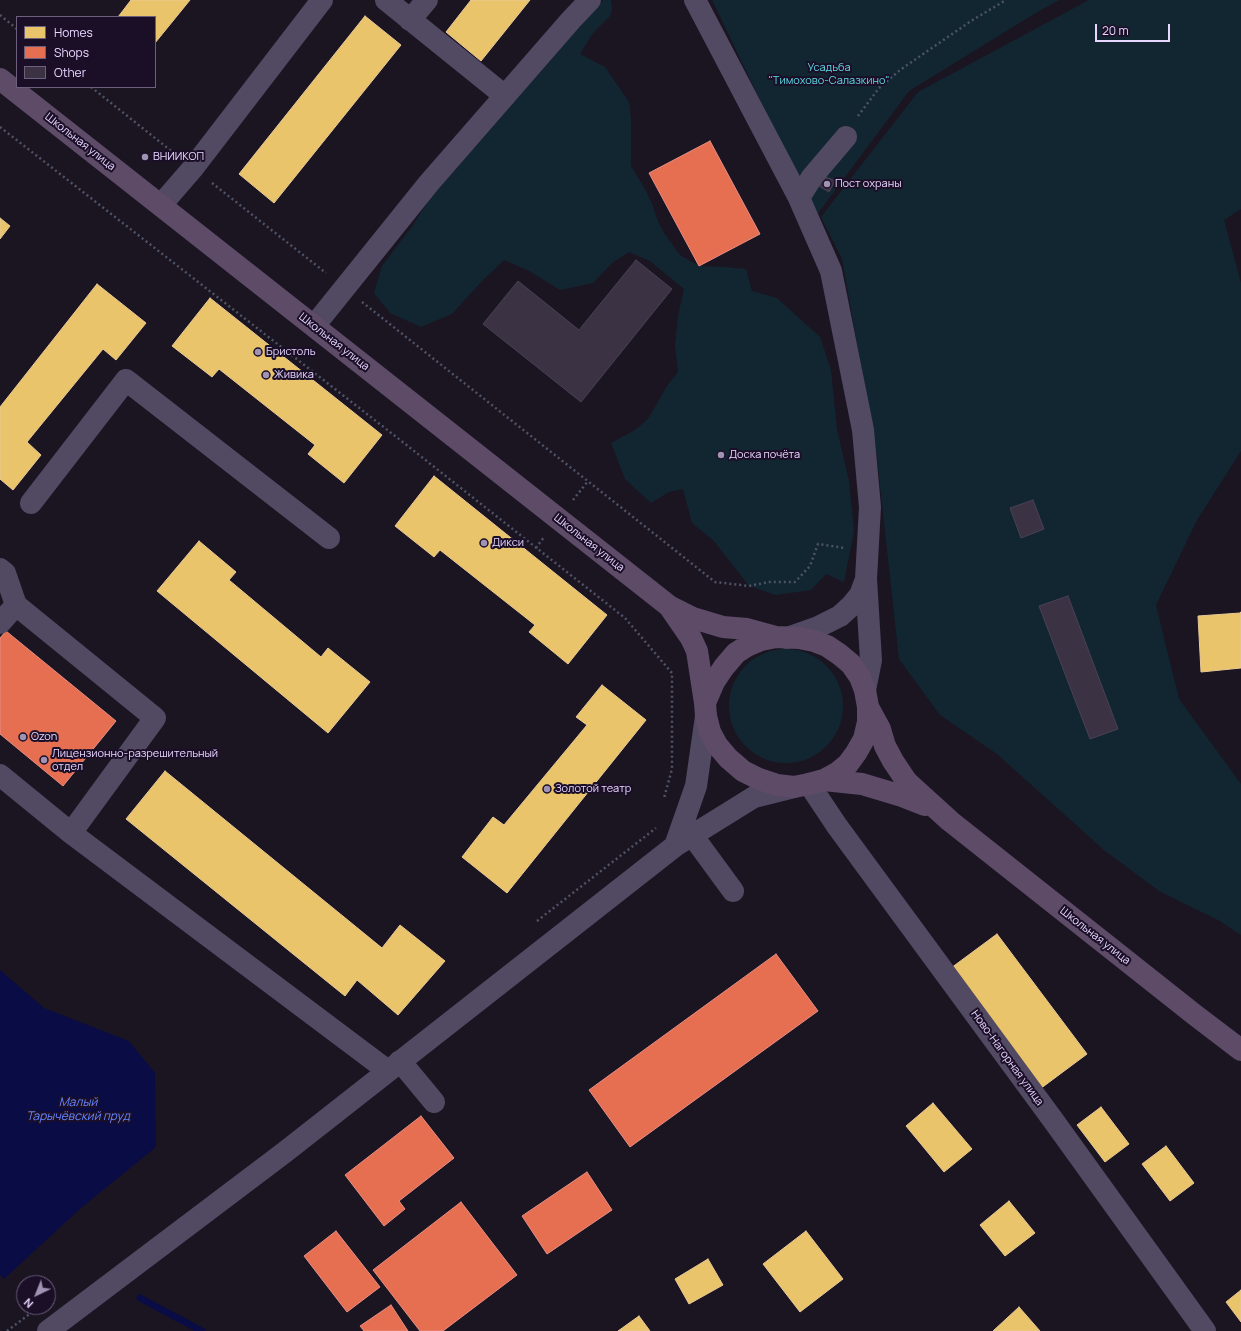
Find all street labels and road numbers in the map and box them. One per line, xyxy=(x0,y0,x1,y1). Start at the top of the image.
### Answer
street label: Школьная улица xyxy=(42,110,118,174)
street label: Школьная улица xyxy=(296,310,372,374)
street label: Школьная улица xyxy=(551,511,627,575)
street label: Школьная улица xyxy=(1057,904,1133,968)
street label: Ново-Нагорная улица xyxy=(968,1008,1046,1108)

